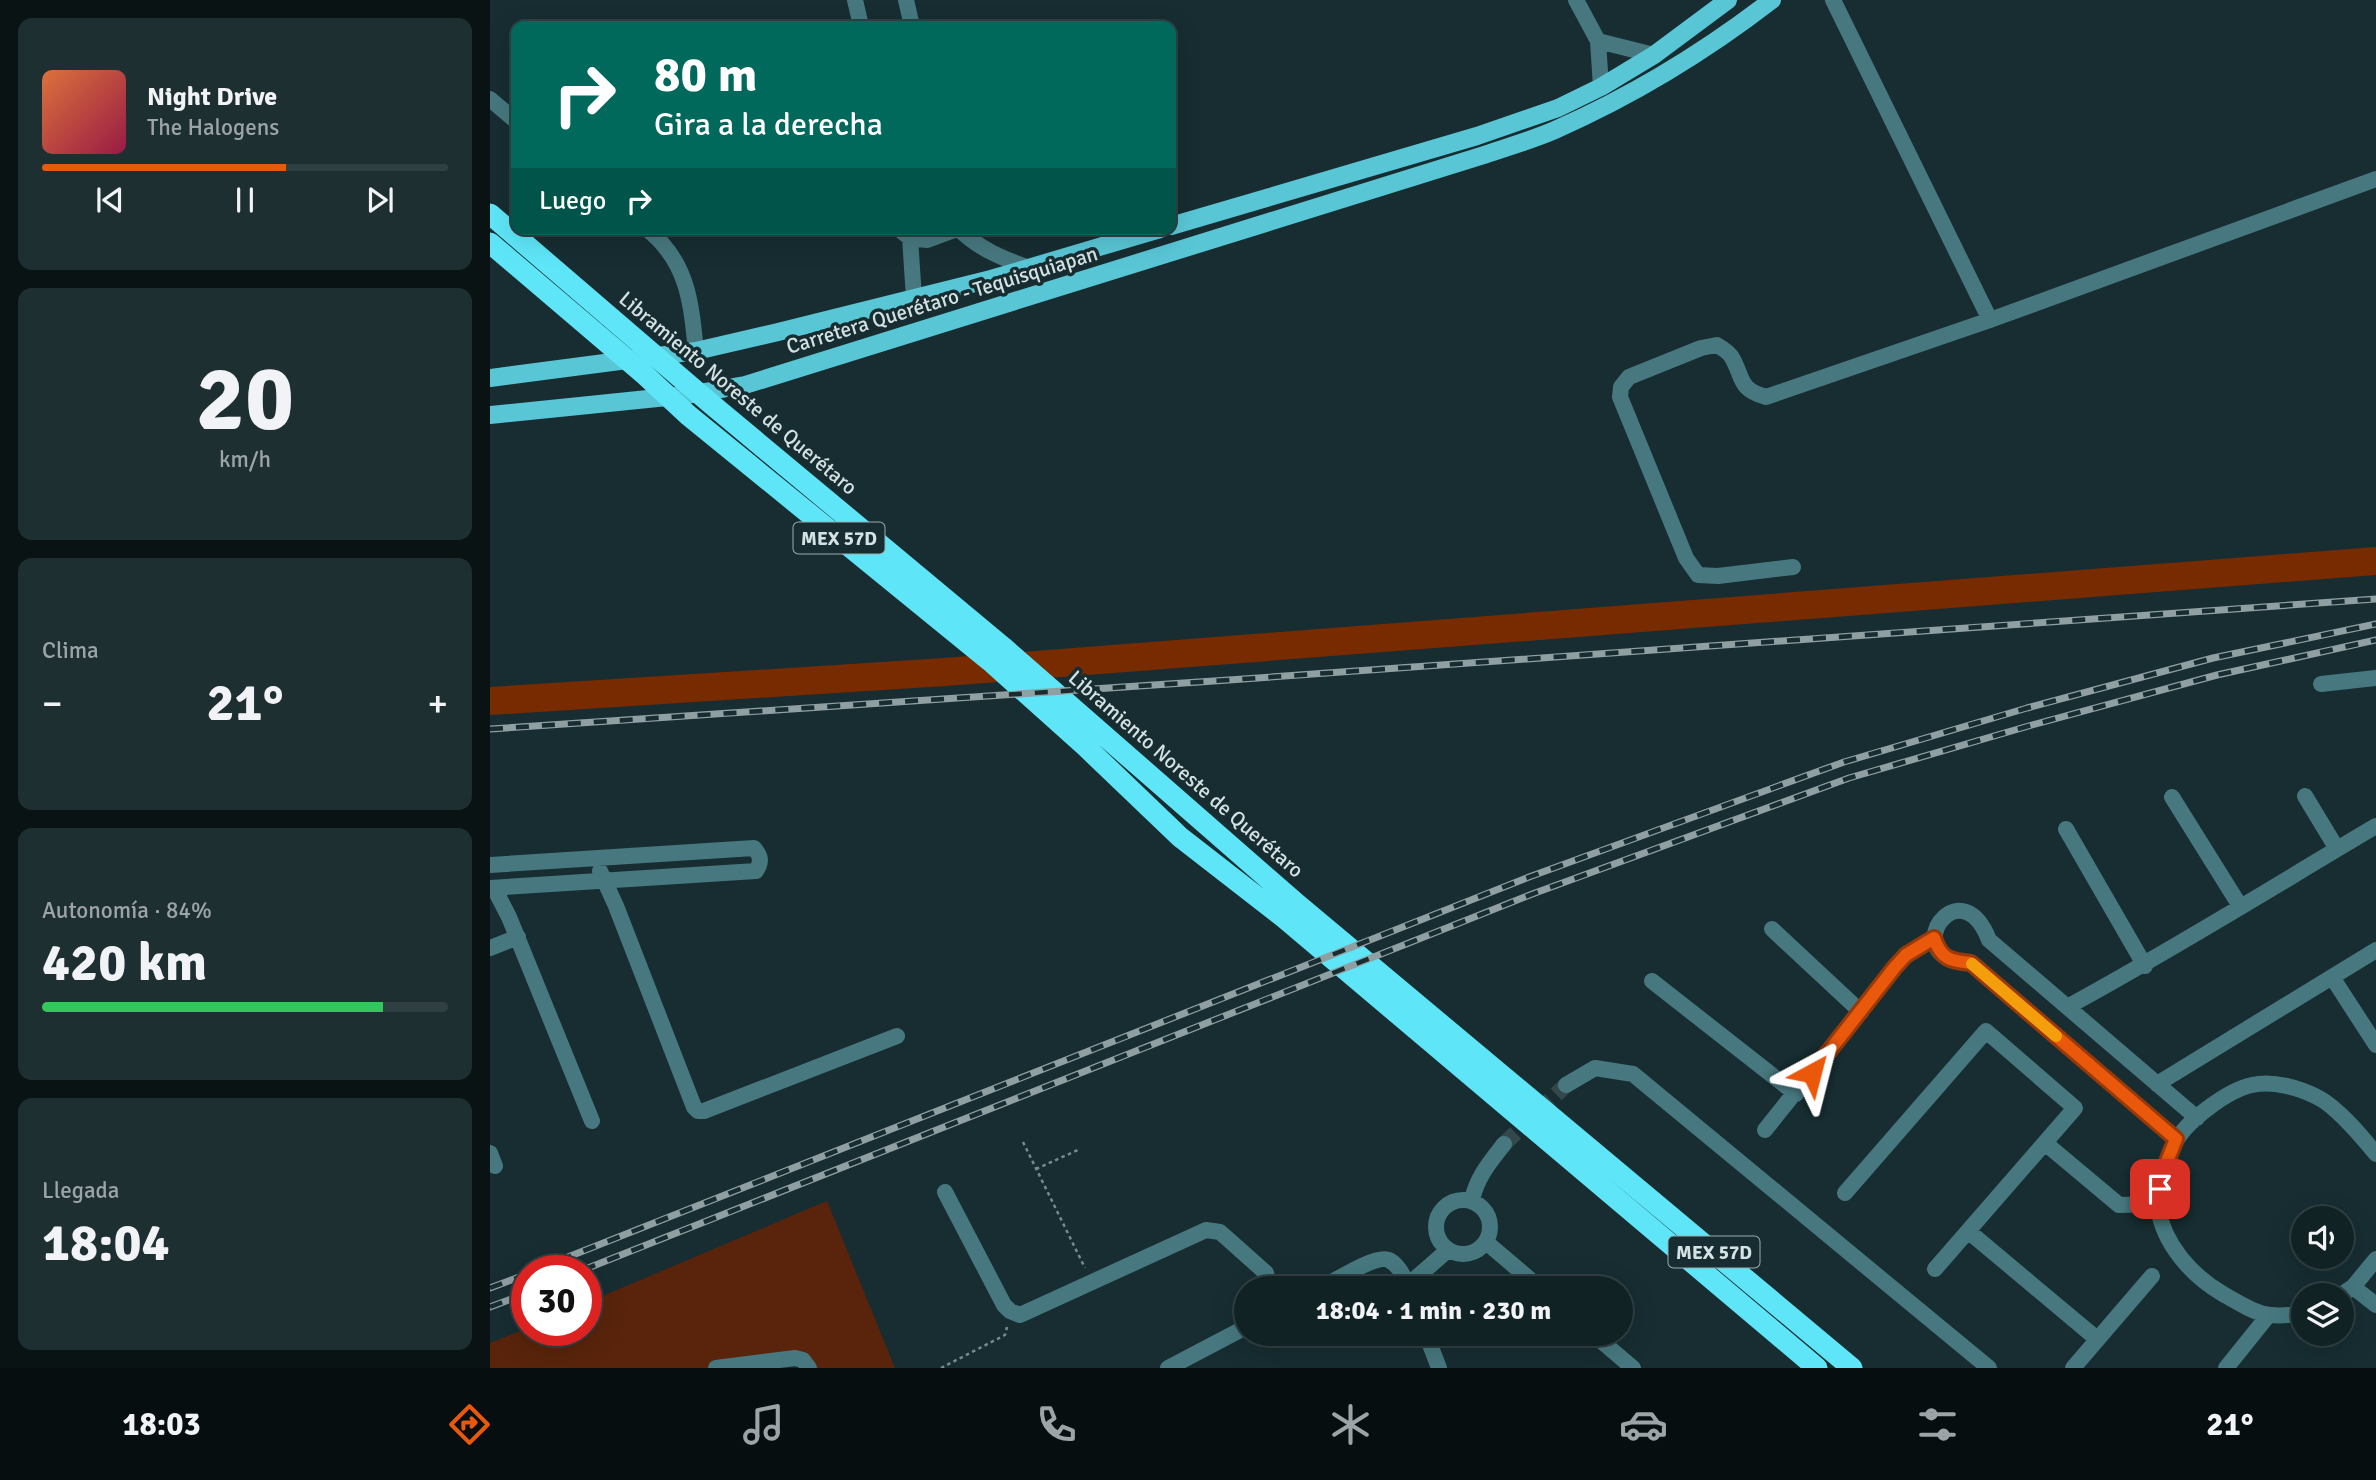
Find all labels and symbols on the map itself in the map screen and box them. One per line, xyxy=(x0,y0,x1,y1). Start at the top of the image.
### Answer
street label: Carretera Querétaro - Tequisquiapan xyxy=(783,240,1101,360)
street label: Libramiento Noreste de Querétaro xyxy=(614,286,862,500)
road number: MEX 57D xyxy=(794,523,884,554)
street label: Libramiento Noreste de Querétaro xyxy=(1063,665,1309,883)
position arrow xyxy=(1775,1036,1849,1110)
pin xyxy=(2130,1159,2190,1219)
road number: MEX 57D xyxy=(1668,1236,1760,1268)
speed limit sign: 30 xyxy=(511,1255,602,1346)

